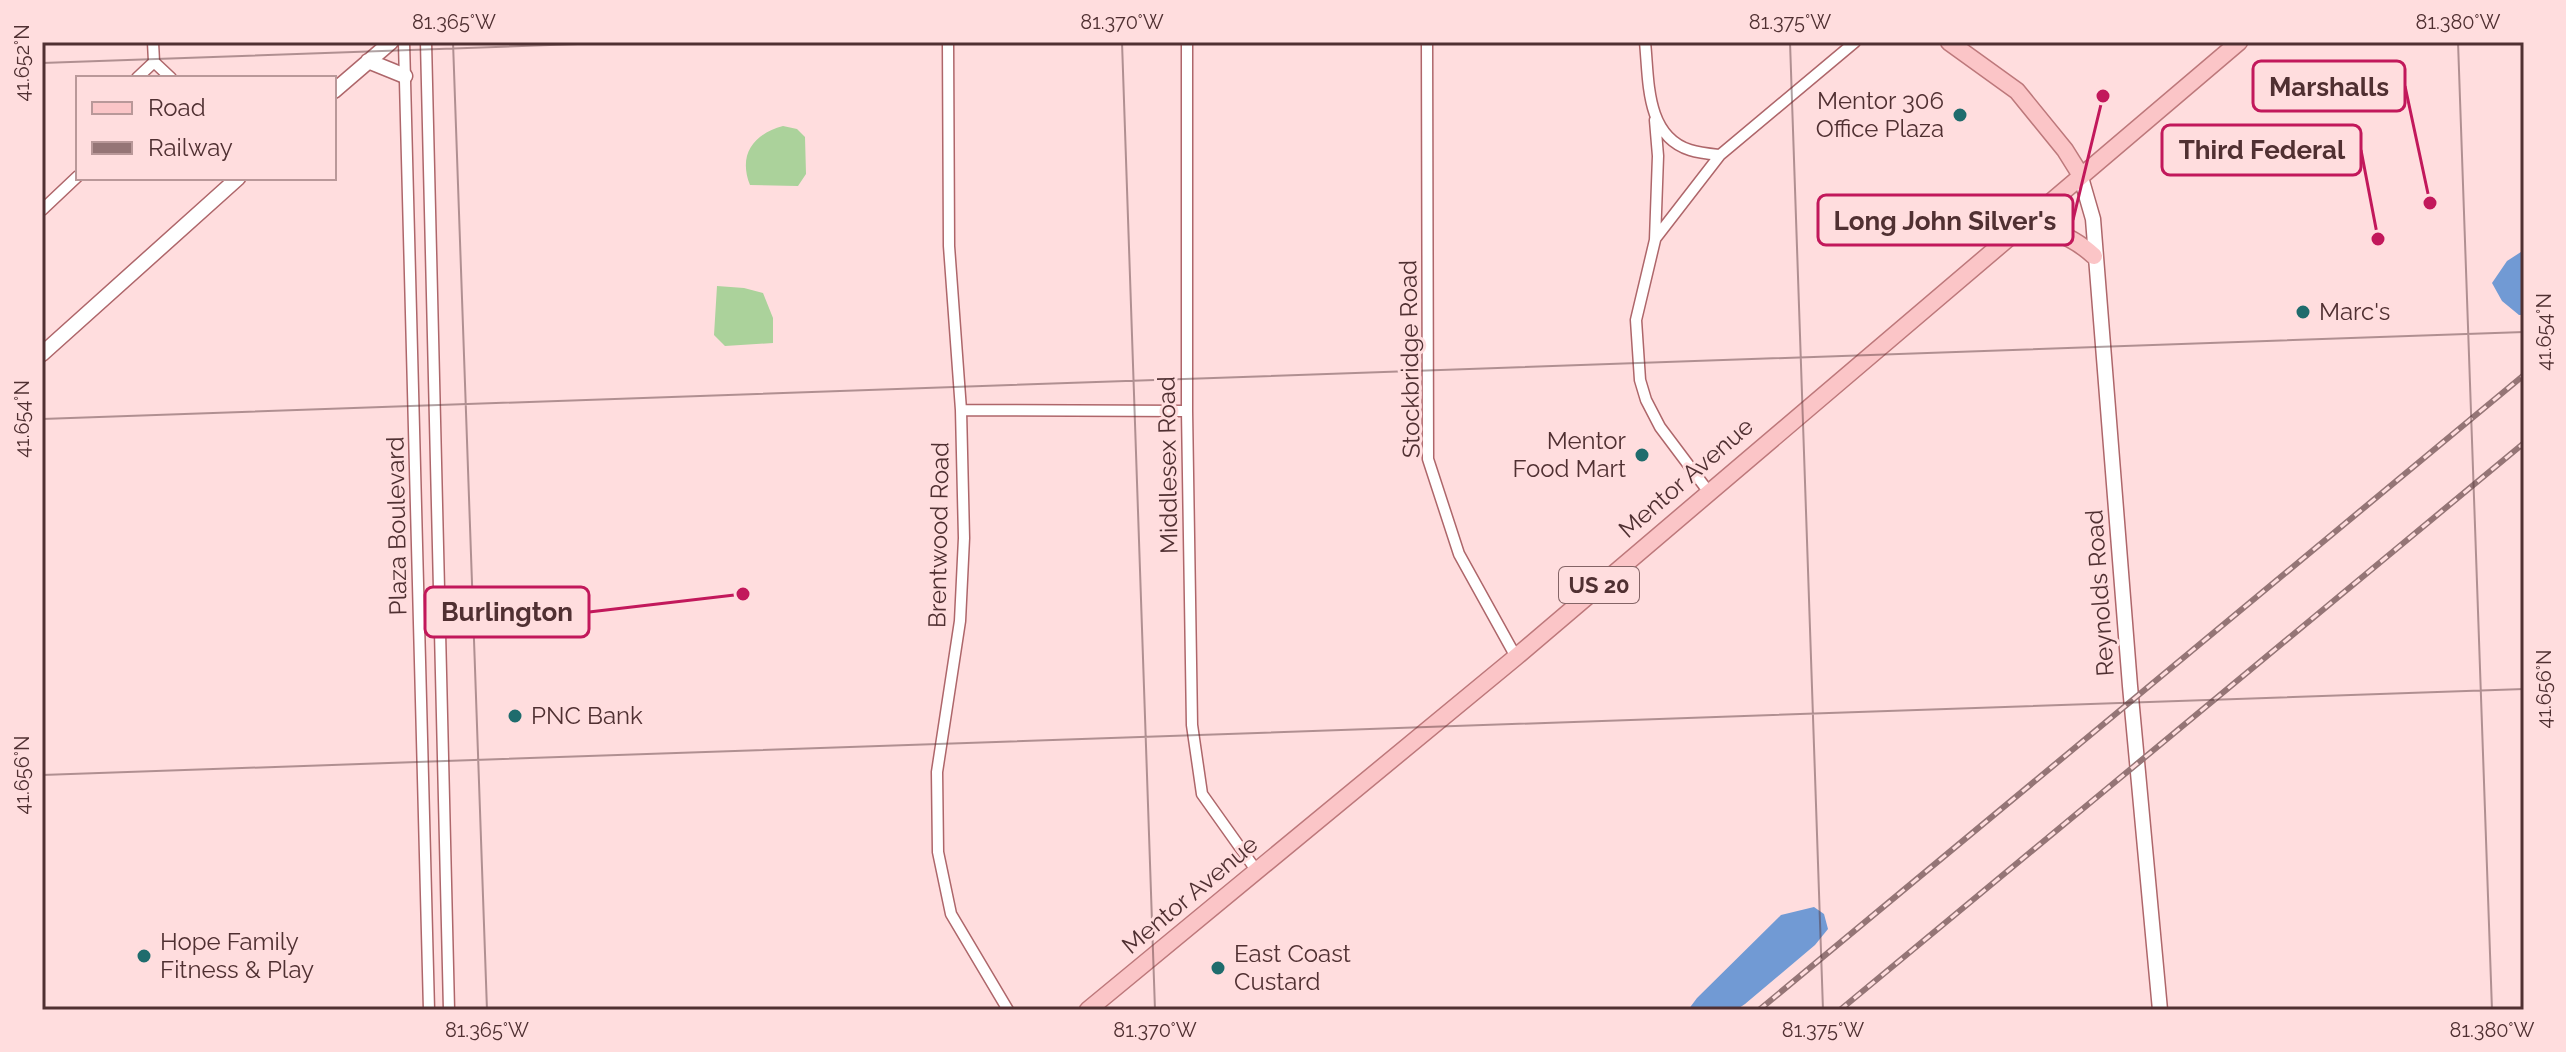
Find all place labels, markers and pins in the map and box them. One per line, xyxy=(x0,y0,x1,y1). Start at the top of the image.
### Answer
callout: Marshalls xyxy=(2253,61,2405,111)
place label: Mentor 306 Office Plaza xyxy=(1816,86,1944,143)
marker: Mentor 306 Office Plaza xyxy=(1951,106,1969,124)
callout: Third Federal xyxy=(2162,125,2361,175)
callout: Long John Silver's xyxy=(1818,195,2073,245)
place label: Marc's xyxy=(2319,297,2390,326)
marker: Marc's xyxy=(2294,303,2312,321)
place label: Mentor Food Mart xyxy=(1513,426,1627,483)
marker: Mentor Food Mart xyxy=(1633,446,1651,464)
callout: Burlington xyxy=(425,587,589,637)
place label: PNC Bank xyxy=(531,701,643,730)
marker: PNC Bank xyxy=(506,707,524,725)
place label: Hope Family Fitness & Play xyxy=(160,927,314,984)
place label: East Coast Custard xyxy=(1234,939,1351,996)
marker: Hope Family Fitness & Play xyxy=(135,947,153,965)
marker: East Coast Custard xyxy=(1209,959,1227,977)

